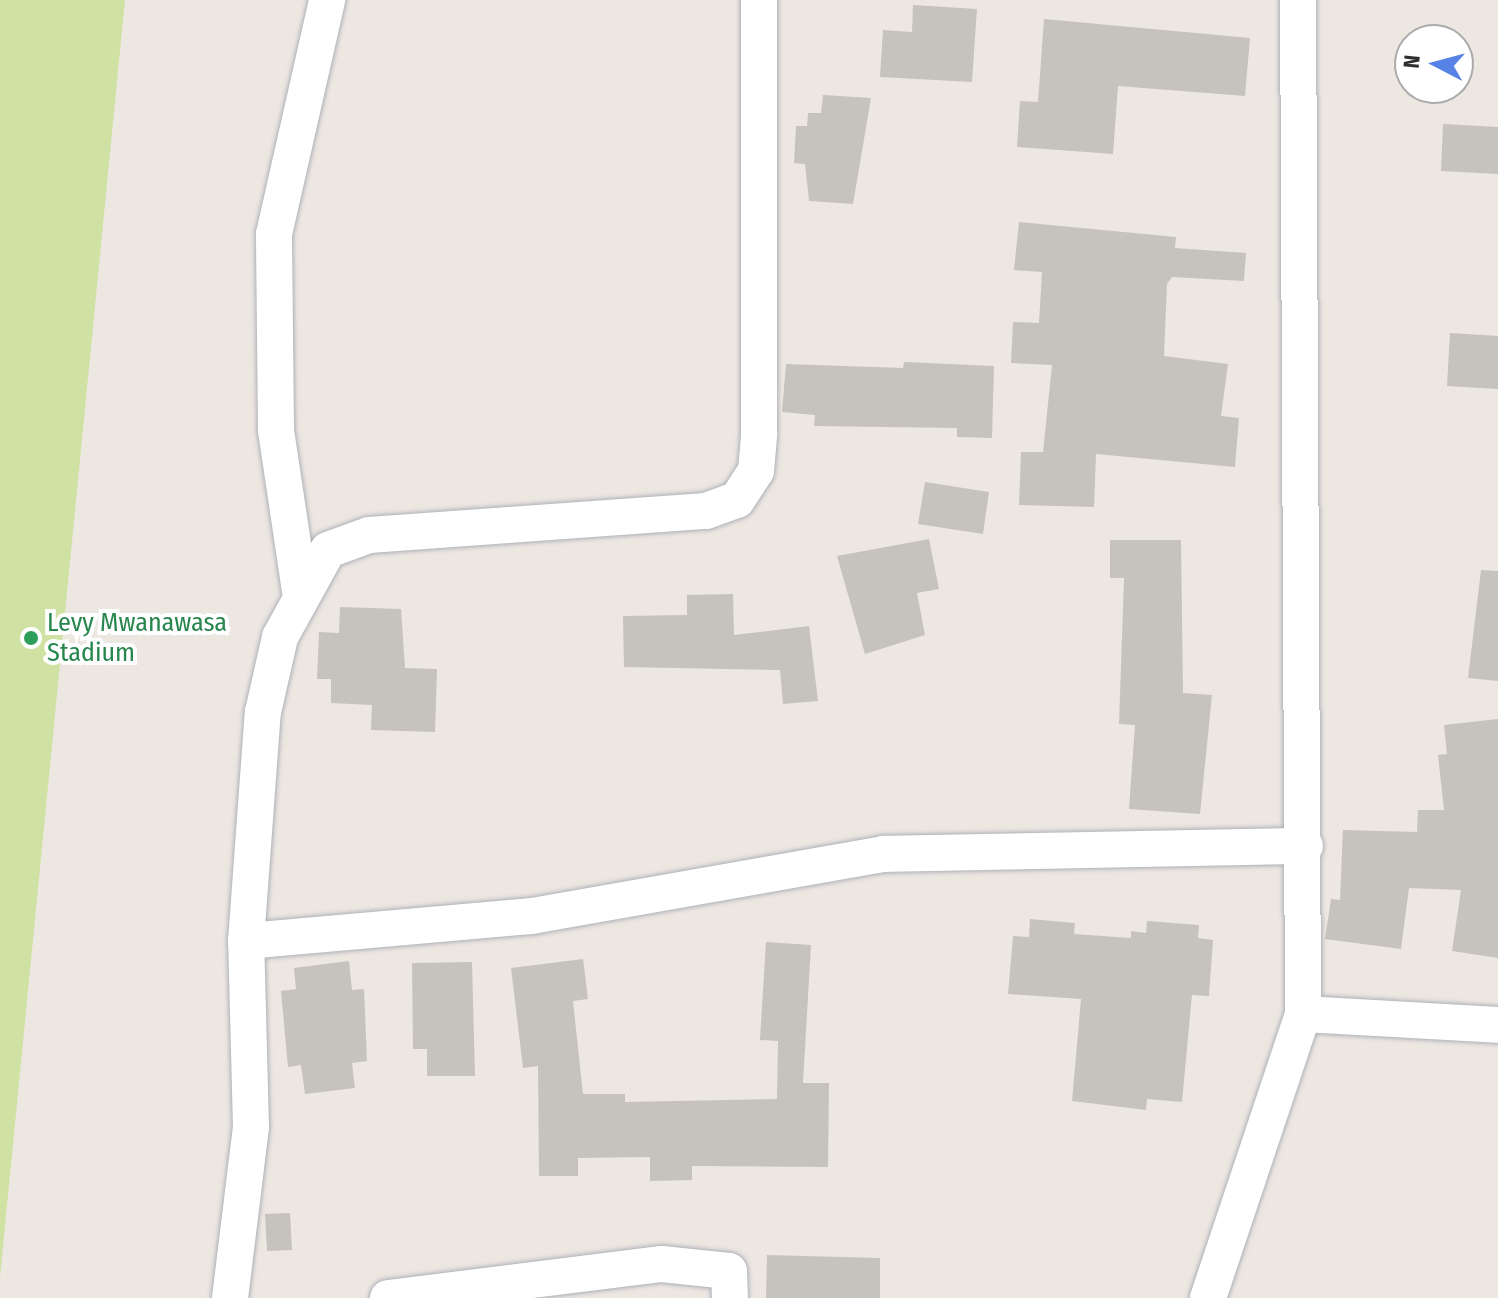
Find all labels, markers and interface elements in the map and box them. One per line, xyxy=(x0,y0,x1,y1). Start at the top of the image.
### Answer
north arrow xyxy=(1394,24,1474,104)
text: N xyxy=(1398,54,1426,70)
place label: Levy Mwanawasa Stadium xyxy=(47,607,227,668)
marker: Levy Mwanawasa Stadium xyxy=(22,629,40,647)

